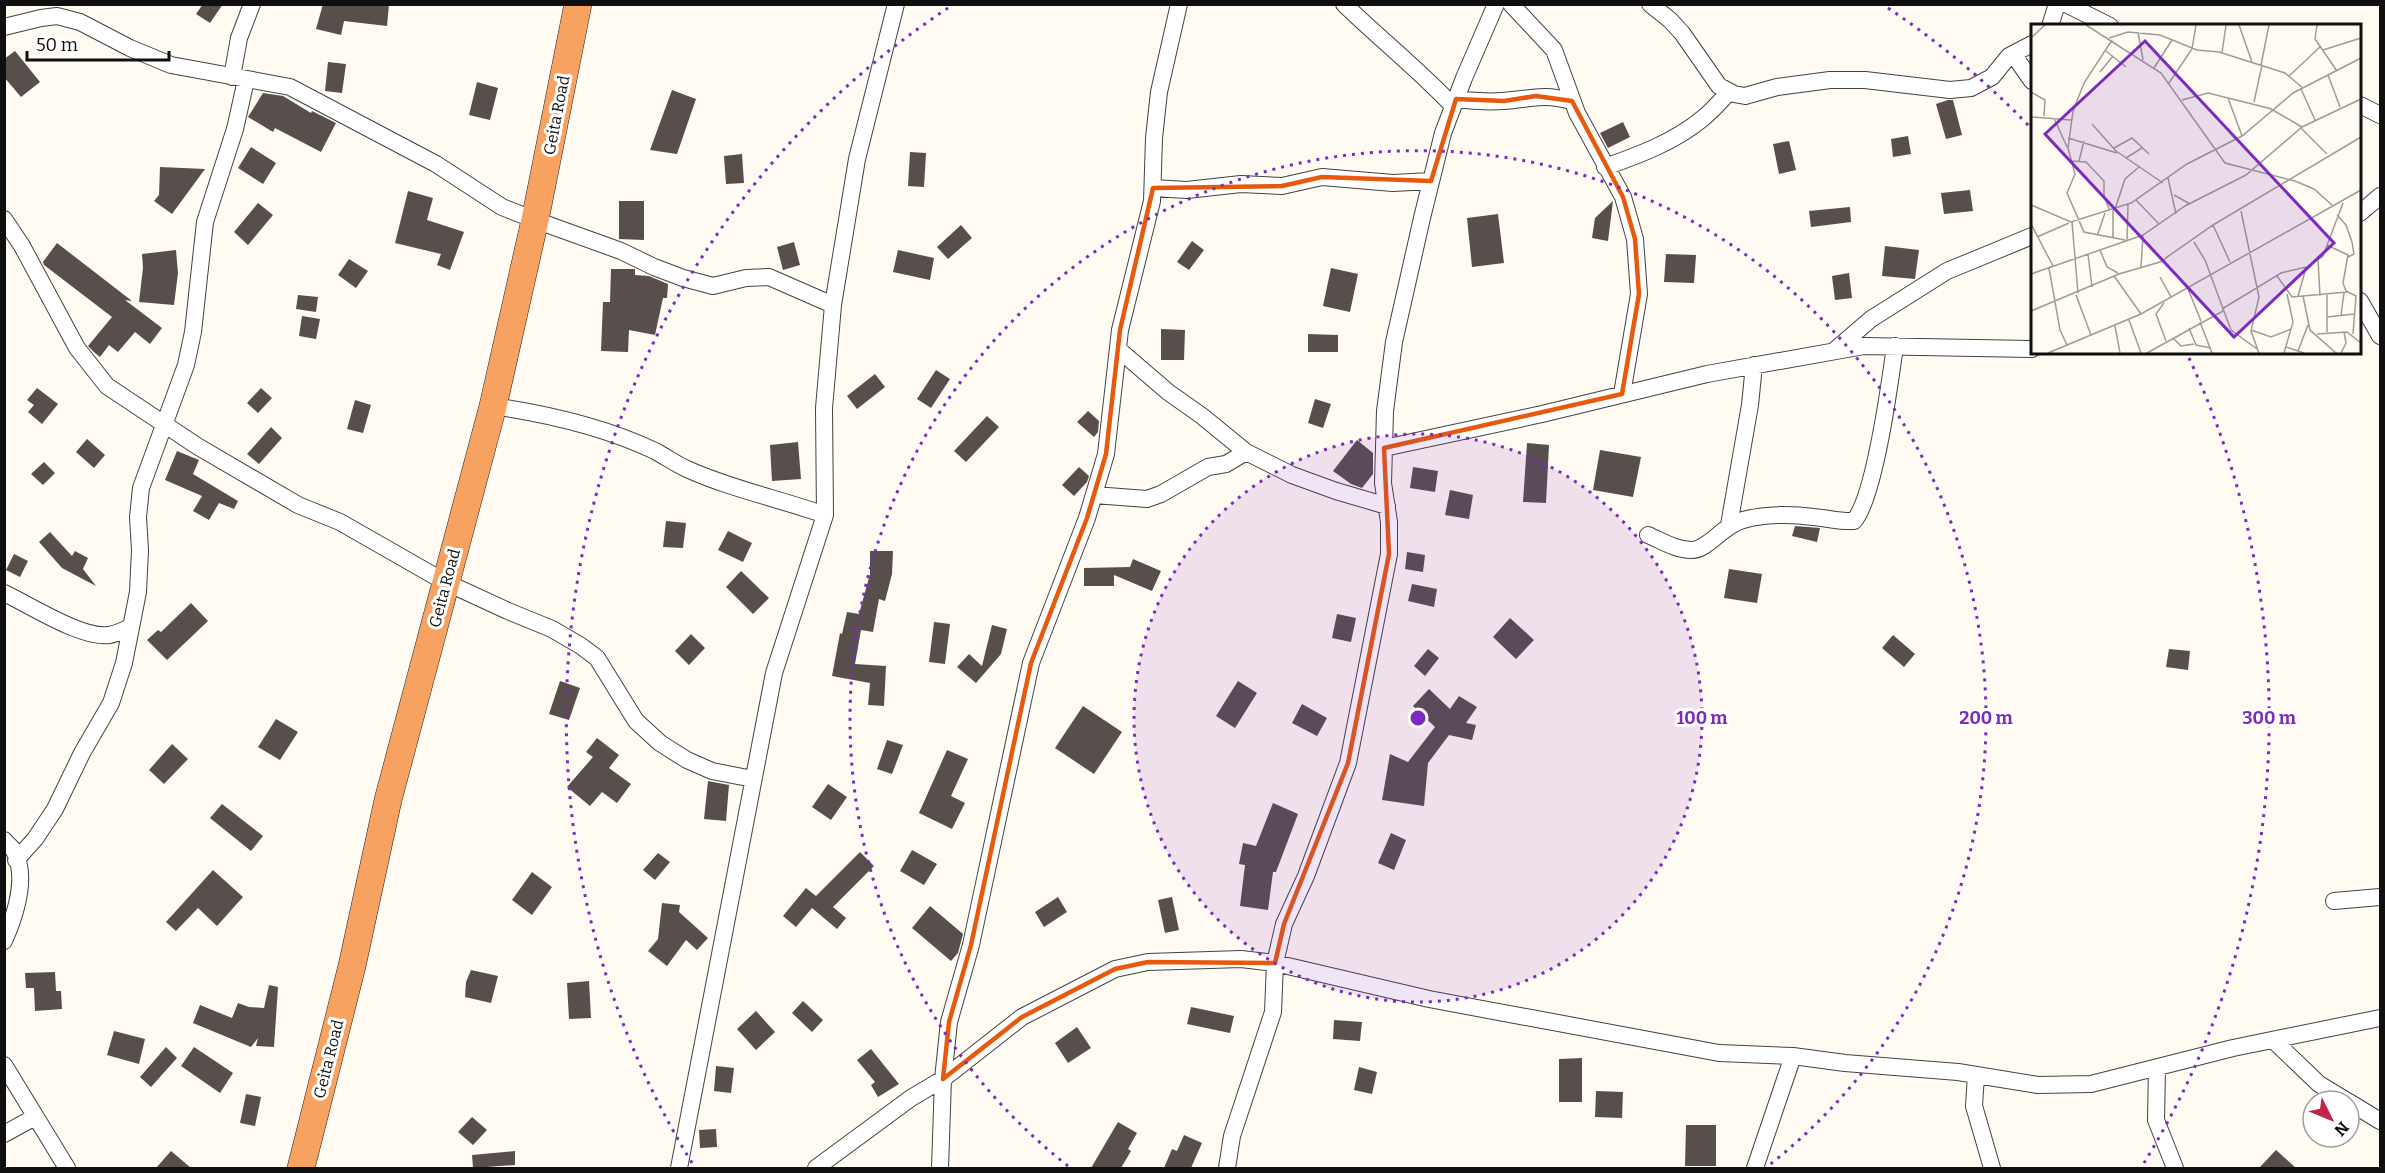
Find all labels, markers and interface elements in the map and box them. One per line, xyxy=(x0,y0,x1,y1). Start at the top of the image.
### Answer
scale bar xyxy=(27,24,170,62)
inset map xyxy=(2031,24,2361,354)
text: 50 m xyxy=(36,34,78,56)
street label: Geita Road xyxy=(539,73,574,156)
street label: Geita Road xyxy=(425,546,464,629)
text: 100 m xyxy=(1676,707,1728,729)
text: 200 m xyxy=(1959,707,2013,729)
text: 300 m xyxy=(2242,707,2296,729)
centre of rings xyxy=(1408,708,1428,728)
street label: Geita Road xyxy=(310,1017,348,1100)
north arrow xyxy=(2301,1089,2361,1149)
text: N xyxy=(2330,1118,2353,1140)

